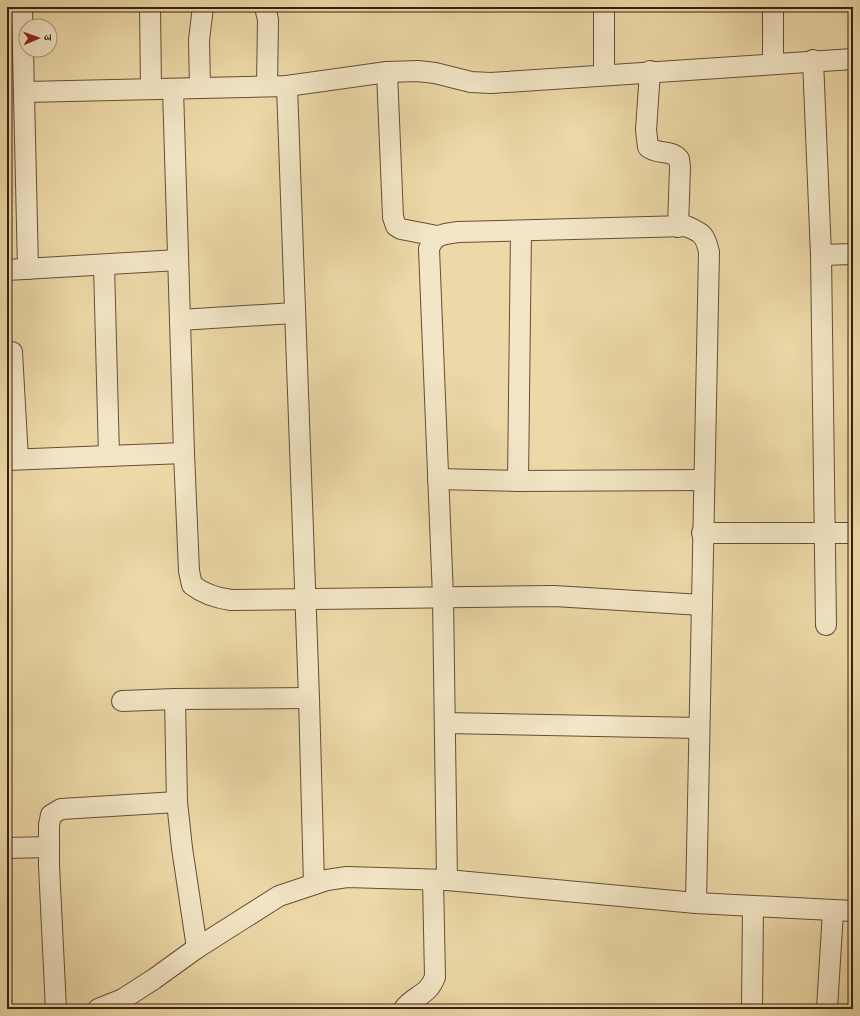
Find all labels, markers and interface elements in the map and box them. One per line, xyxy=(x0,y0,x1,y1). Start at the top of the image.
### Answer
north arrow xyxy=(18,18,58,58)
text: उ xyxy=(40,34,54,42)

